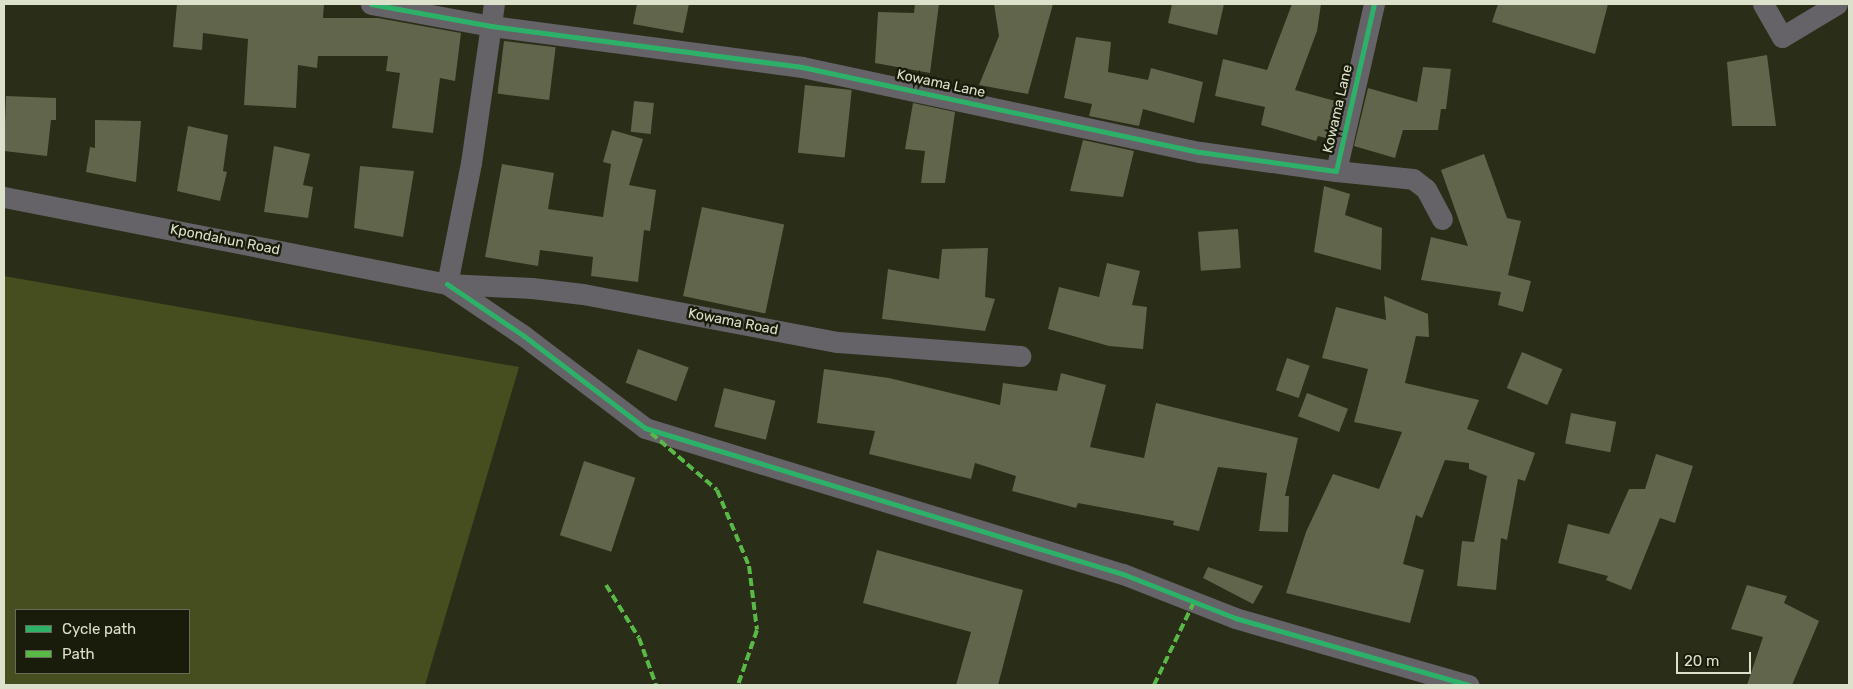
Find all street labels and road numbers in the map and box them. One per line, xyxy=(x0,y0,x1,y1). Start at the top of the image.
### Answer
street label: Kowama Lane xyxy=(1320,63,1356,155)
street label: Kowama Lane xyxy=(895,66,987,102)
street label: Kpondahun Road xyxy=(169,221,281,259)
street label: Kowama Road xyxy=(687,305,779,339)

